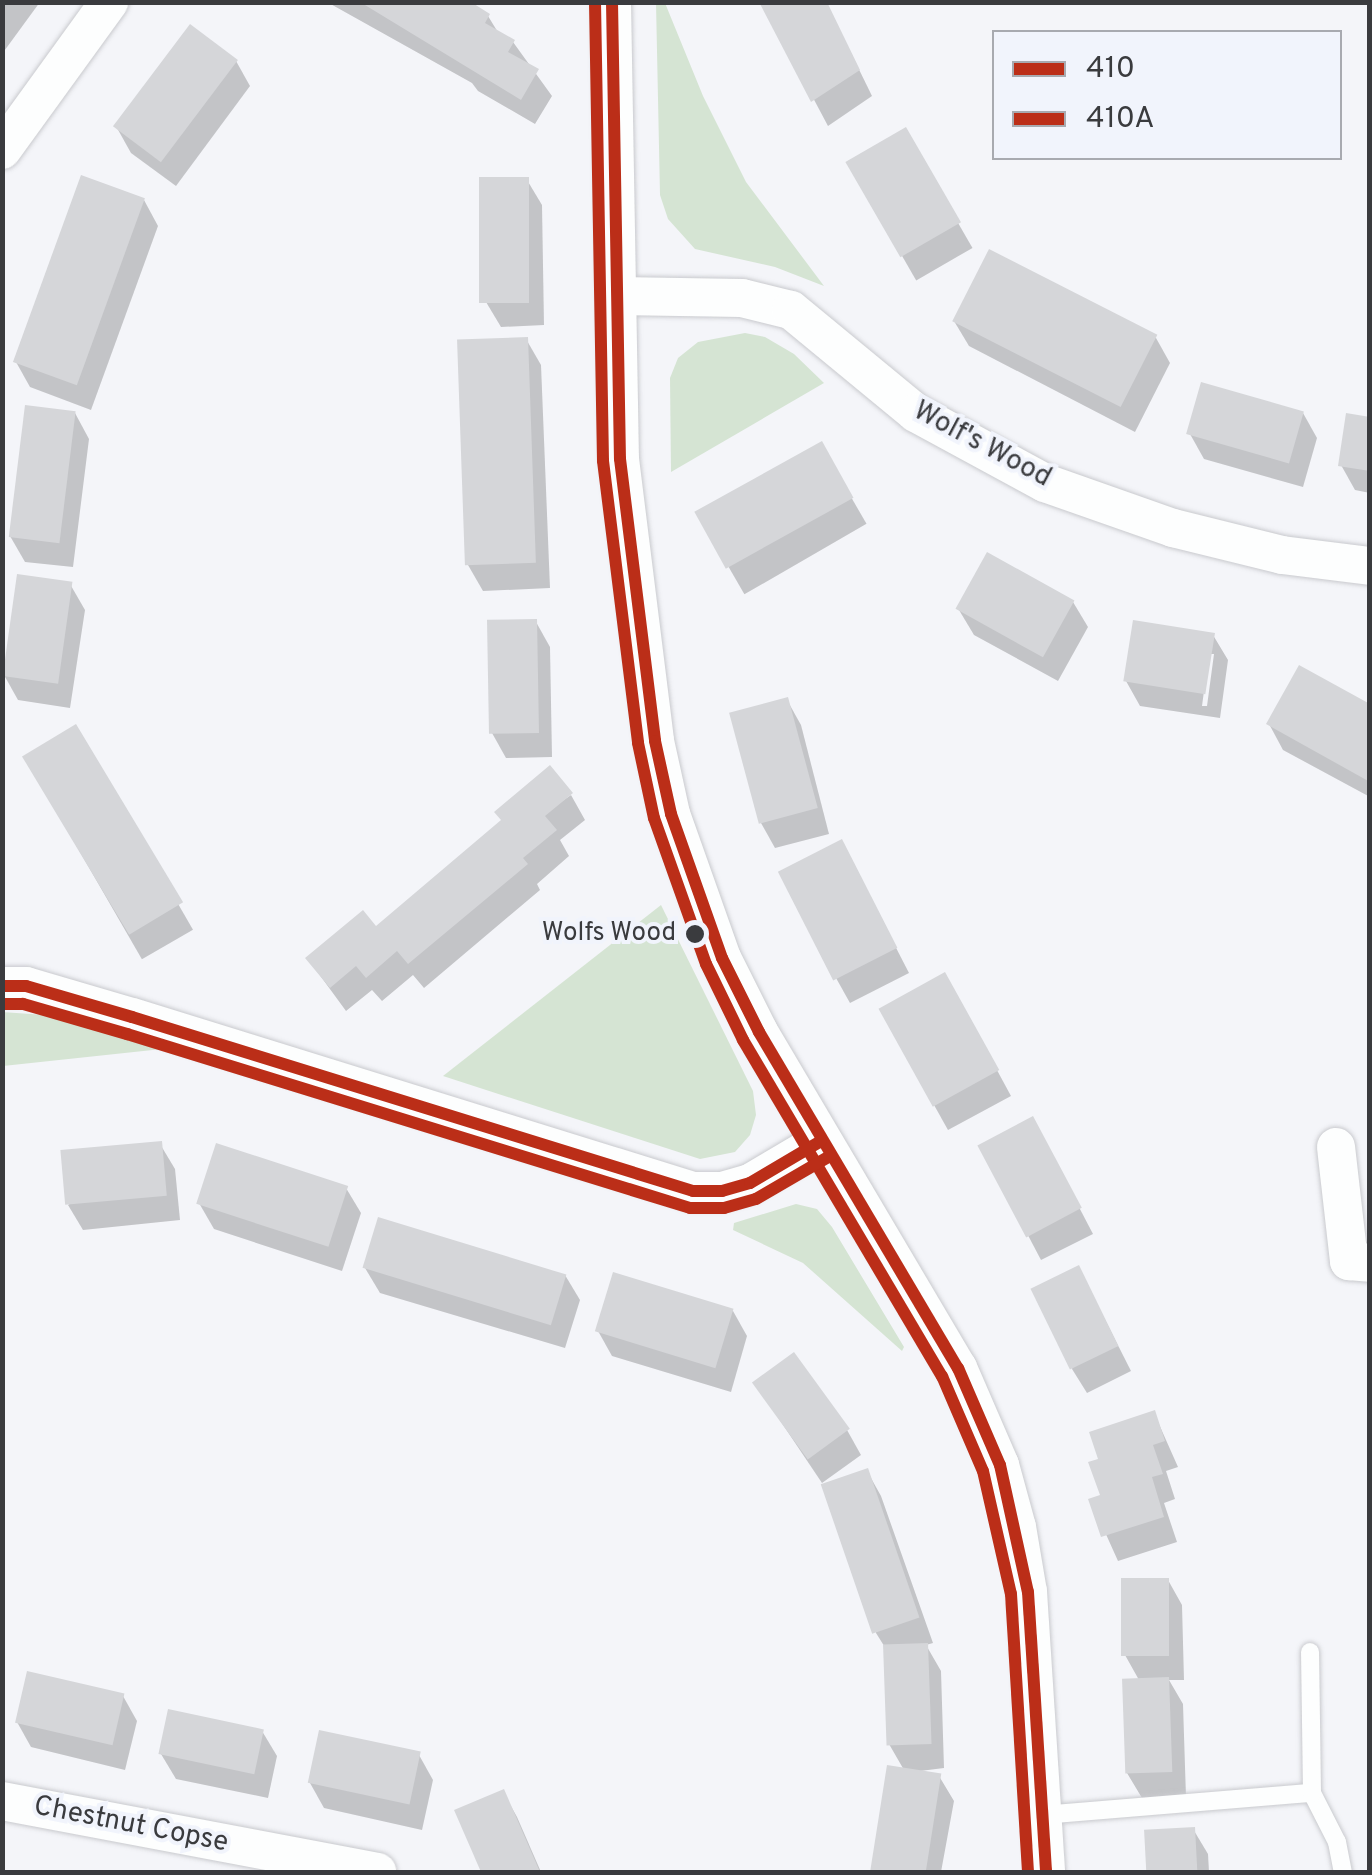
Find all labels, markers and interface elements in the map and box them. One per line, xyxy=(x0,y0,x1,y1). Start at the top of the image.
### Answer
legend xyxy=(992,30,1342,160)
text: 410 xyxy=(1086,51,1135,88)
text: 410A xyxy=(1086,101,1155,138)
street label: Wolf's Wood xyxy=(907,394,1057,496)
place label: Wolfs Wood xyxy=(541,918,676,950)
marker: Wolfs Wood xyxy=(685,924,705,944)
street label: Chestnut Copse xyxy=(31,1790,231,1860)

